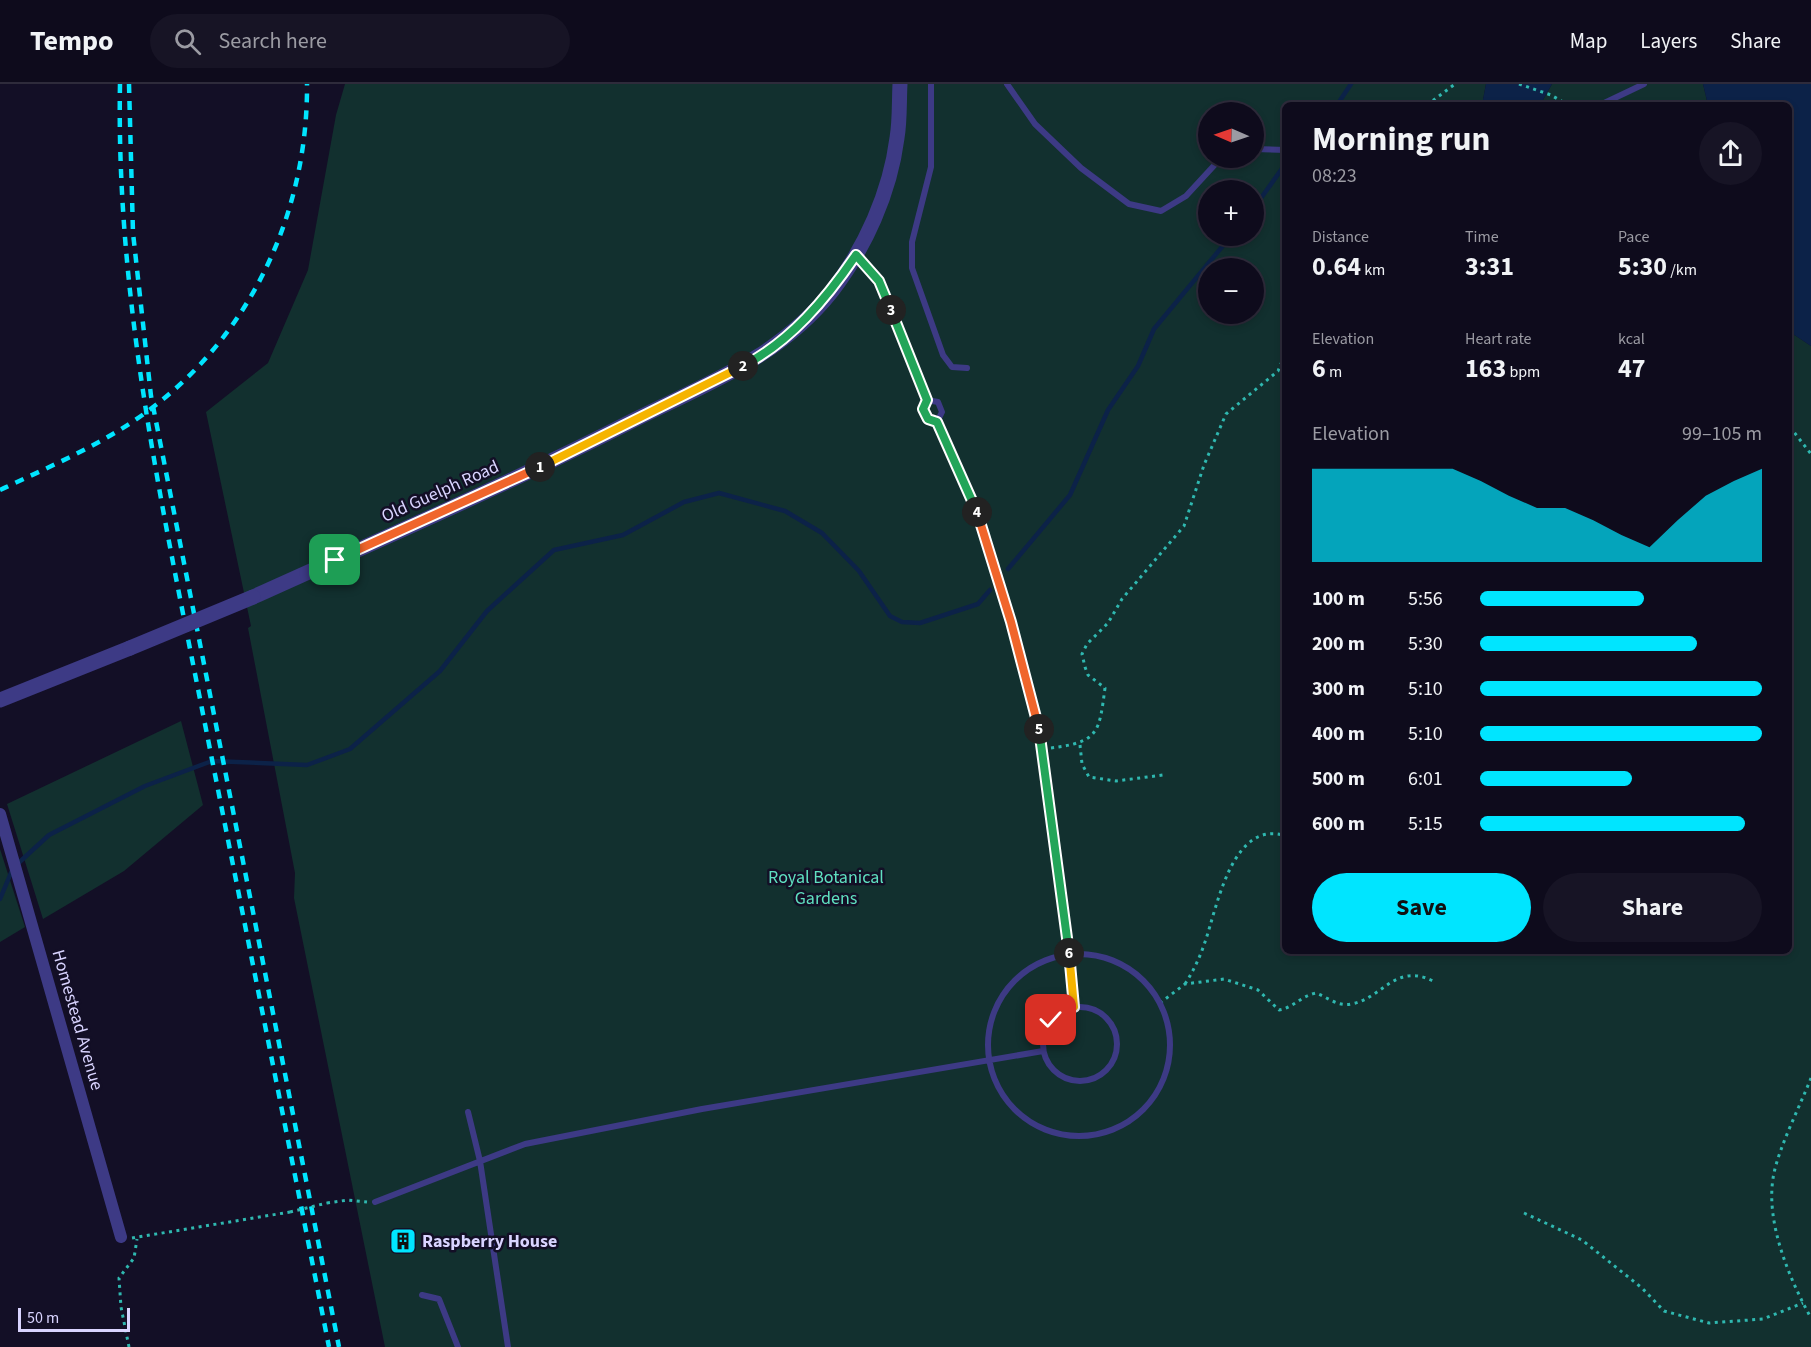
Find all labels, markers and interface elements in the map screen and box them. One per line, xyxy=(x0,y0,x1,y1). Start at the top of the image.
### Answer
search box xyxy=(150,14,570,68)
text: Tempo xyxy=(30,21,114,61)
icon: search xyxy=(171,25,204,58)
text: Search here xyxy=(219,25,327,57)
text: Map xyxy=(1570,26,1607,56)
text: Layers xyxy=(1640,26,1697,56)
text: Share xyxy=(1730,26,1781,56)
north arrow xyxy=(1198,102,1264,168)
map controls xyxy=(1198,102,1264,324)
text: Morning run xyxy=(1312,116,1490,163)
button: share xyxy=(1699,122,1762,185)
text: 08:23 xyxy=(1312,162,1357,190)
button: + xyxy=(1198,180,1264,246)
text: Distance xyxy=(1312,226,1369,248)
text: Time xyxy=(1465,226,1499,248)
text: Pace xyxy=(1618,226,1649,248)
text: 0.64 xyxy=(1312,248,1361,285)
text: 3:31 xyxy=(1465,248,1514,285)
text: 5:30 xyxy=(1618,248,1667,285)
button: − xyxy=(1198,258,1264,324)
text: km xyxy=(1361,259,1385,281)
text: /km xyxy=(1667,259,1697,281)
pin: 3 xyxy=(876,295,906,325)
text: 3 xyxy=(887,299,895,321)
text: Elevation xyxy=(1312,328,1374,350)
text: Heart rate xyxy=(1465,328,1532,350)
text: kcal xyxy=(1618,328,1645,350)
text: 6 xyxy=(1312,350,1326,387)
text: 163 xyxy=(1465,350,1506,387)
text: 47 xyxy=(1618,350,1645,387)
pin: 2 xyxy=(728,351,758,381)
text: 2 xyxy=(739,355,747,377)
text: m xyxy=(1326,361,1342,383)
text: bpm xyxy=(1506,361,1540,383)
text: Elevation xyxy=(1312,420,1390,448)
text: 99–105 m xyxy=(1682,420,1762,448)
pin: 1 xyxy=(525,452,555,482)
street label: Old Guelph Road xyxy=(377,454,503,529)
text: 1 xyxy=(536,456,544,478)
pin: 4 xyxy=(962,497,992,527)
text: 4 xyxy=(973,501,981,523)
pin xyxy=(309,534,360,585)
icon: arrive xyxy=(318,543,351,576)
text: 100 m xyxy=(1312,585,1365,613)
text: 5:56 xyxy=(1408,585,1443,613)
text: 200 m xyxy=(1312,630,1365,658)
text: 5:30 xyxy=(1408,630,1443,658)
text: 300 m xyxy=(1312,675,1365,703)
text: 5:10 xyxy=(1408,675,1443,703)
pin: 5 xyxy=(1024,714,1054,744)
text: 5 xyxy=(1035,718,1043,740)
text: 400 m xyxy=(1312,720,1365,748)
text: 5:10 xyxy=(1408,720,1443,748)
text: 500 m xyxy=(1312,765,1365,793)
text: 6:01 xyxy=(1408,765,1443,793)
text: 600 m xyxy=(1312,810,1365,838)
text: 5:15 xyxy=(1408,810,1443,838)
park label: Royal Botanical Gardens xyxy=(768,865,884,911)
button: Save xyxy=(1312,873,1531,942)
button: Share xyxy=(1543,873,1762,942)
pin: 6 xyxy=(1054,938,1084,968)
text: 6 xyxy=(1065,942,1073,964)
street label: Homestead Avenue xyxy=(45,947,110,1093)
pin xyxy=(1025,994,1076,1045)
icon: check xyxy=(1034,1003,1067,1036)
building icon: Raspberry House xyxy=(388,1226,418,1256)
place label: Raspberry House xyxy=(422,1229,557,1254)
scale bar xyxy=(18,1305,130,1332)
text: 50 m xyxy=(27,1307,59,1329)

